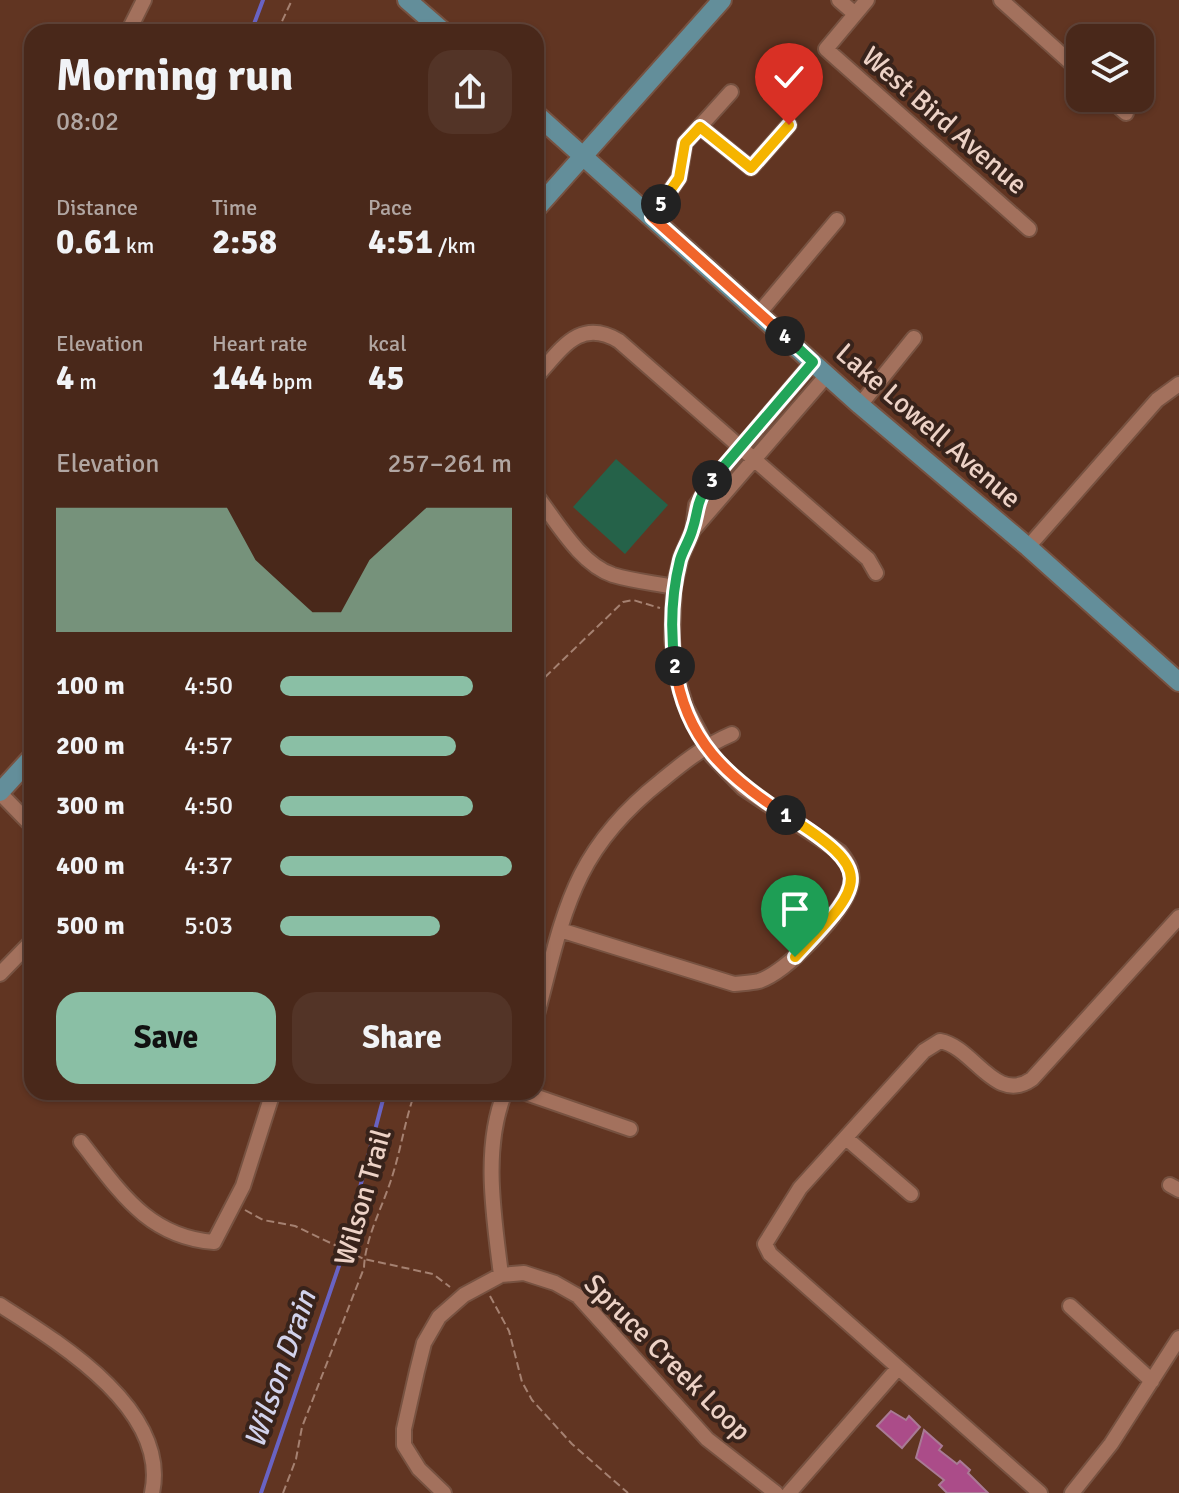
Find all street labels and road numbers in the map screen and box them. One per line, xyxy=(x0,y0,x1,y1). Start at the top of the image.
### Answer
street label: West Bird Avenue xyxy=(855,40,1034,202)
street label: Lake Lowell Avenue xyxy=(829,336,1028,515)
street label: Wilson Trail xyxy=(327,1125,399,1269)
street label: Spruce Creek Loop xyxy=(577,1267,758,1448)

